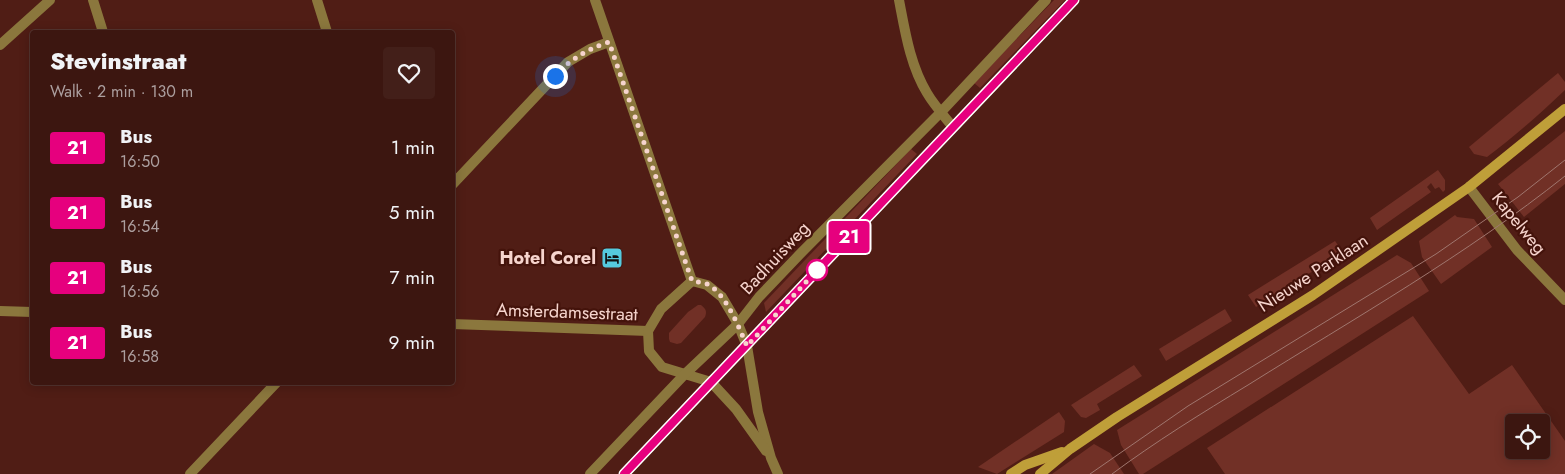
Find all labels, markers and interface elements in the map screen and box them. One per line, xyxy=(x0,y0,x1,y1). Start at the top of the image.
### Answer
text: Stevinstraat xyxy=(50,43,187,78)
button: heart xyxy=(383,47,435,99)
your location xyxy=(543,64,568,89)
text: Walk · 2 min · 130 m xyxy=(50,80,193,103)
text: Bus xyxy=(120,123,152,150)
text: 1 min xyxy=(391,134,435,161)
text: 21 xyxy=(67,135,88,161)
text: 16:50 xyxy=(120,150,160,173)
street label: Kapelweg xyxy=(1486,186,1552,260)
text: Bus xyxy=(120,188,152,215)
text: 5 min xyxy=(389,199,435,226)
text: 21 xyxy=(67,200,88,226)
text: 16:54 xyxy=(120,215,160,238)
street label: Badhuisweg xyxy=(734,216,816,300)
line badge: 21 xyxy=(826,221,872,253)
text: 21 xyxy=(839,224,859,250)
street label: Nieuwe Parklaan xyxy=(1253,228,1373,318)
place label: Hotel Corel xyxy=(499,245,596,271)
hotel icon: Hotel Corel xyxy=(600,246,624,270)
text: Bus xyxy=(120,253,152,280)
unlabelled marker xyxy=(806,259,828,281)
text: 7 min xyxy=(390,264,435,291)
text: 21 xyxy=(67,265,88,291)
text: 16:56 xyxy=(120,280,159,303)
street label: Amsterdamsestraat xyxy=(496,297,639,327)
text: Bus xyxy=(120,318,152,345)
text: 9 min xyxy=(389,329,435,356)
text: 21 xyxy=(67,330,88,356)
text: 16:58 xyxy=(120,345,159,368)
map controls xyxy=(1505,414,1550,459)
button: locate xyxy=(1505,414,1550,459)

